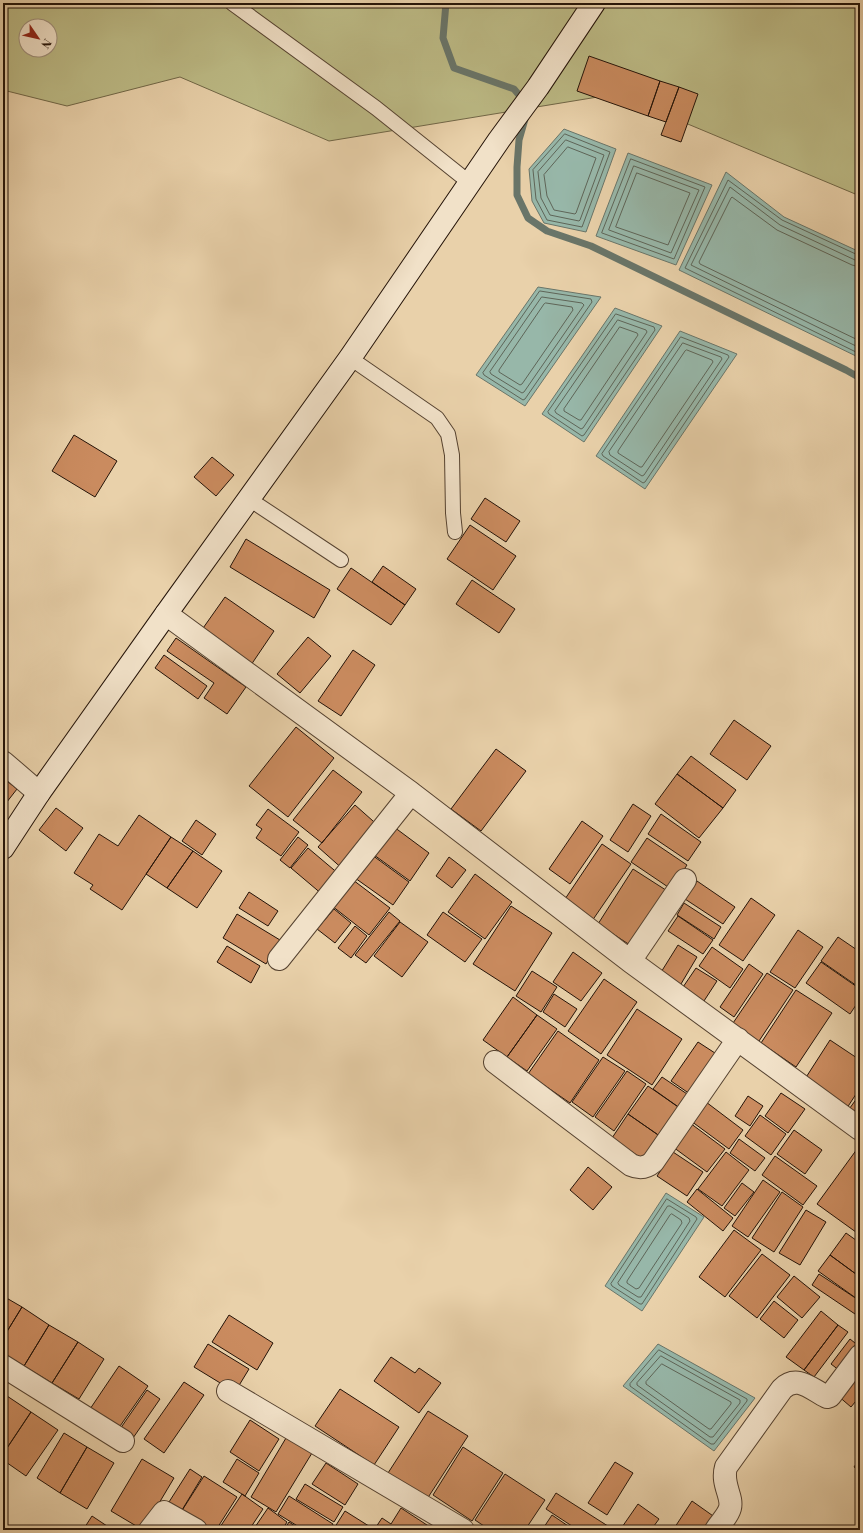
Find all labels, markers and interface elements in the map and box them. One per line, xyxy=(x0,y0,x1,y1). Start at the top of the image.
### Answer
north arrow xyxy=(18,18,58,58)
text: N xyxy=(37,36,54,51)

